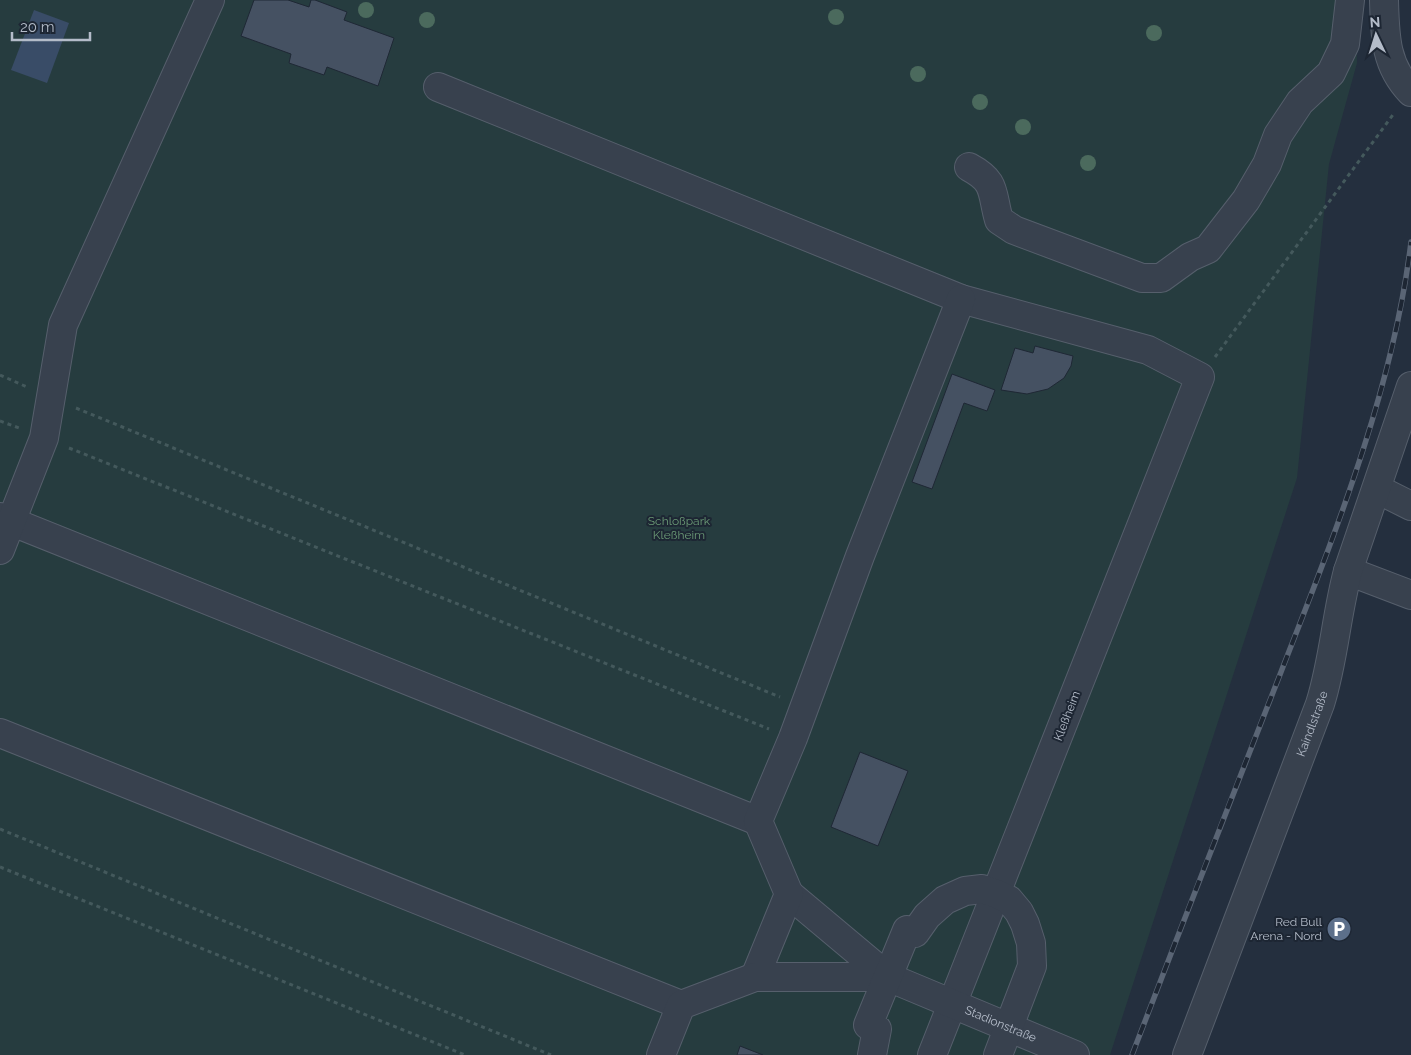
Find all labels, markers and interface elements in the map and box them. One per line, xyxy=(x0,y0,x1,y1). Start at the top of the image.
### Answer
scale bar xyxy=(12,10,90,42)
north arrow xyxy=(1351,10,1401,60)
text: N xyxy=(1369,14,1381,30)
text: 20 m xyxy=(20,18,55,36)
park label: Schloßpark Kleßheim xyxy=(648,514,711,542)
street label: Kleßheim xyxy=(1051,689,1083,743)
street label: Kaindlstraße xyxy=(1294,690,1330,759)
place label: Red Bull Arena - Nord xyxy=(1250,915,1323,943)
parking icon: Red Bull Arena - Nord xyxy=(1326,916,1352,942)
street label: Stadionstraße xyxy=(963,1003,1038,1045)

